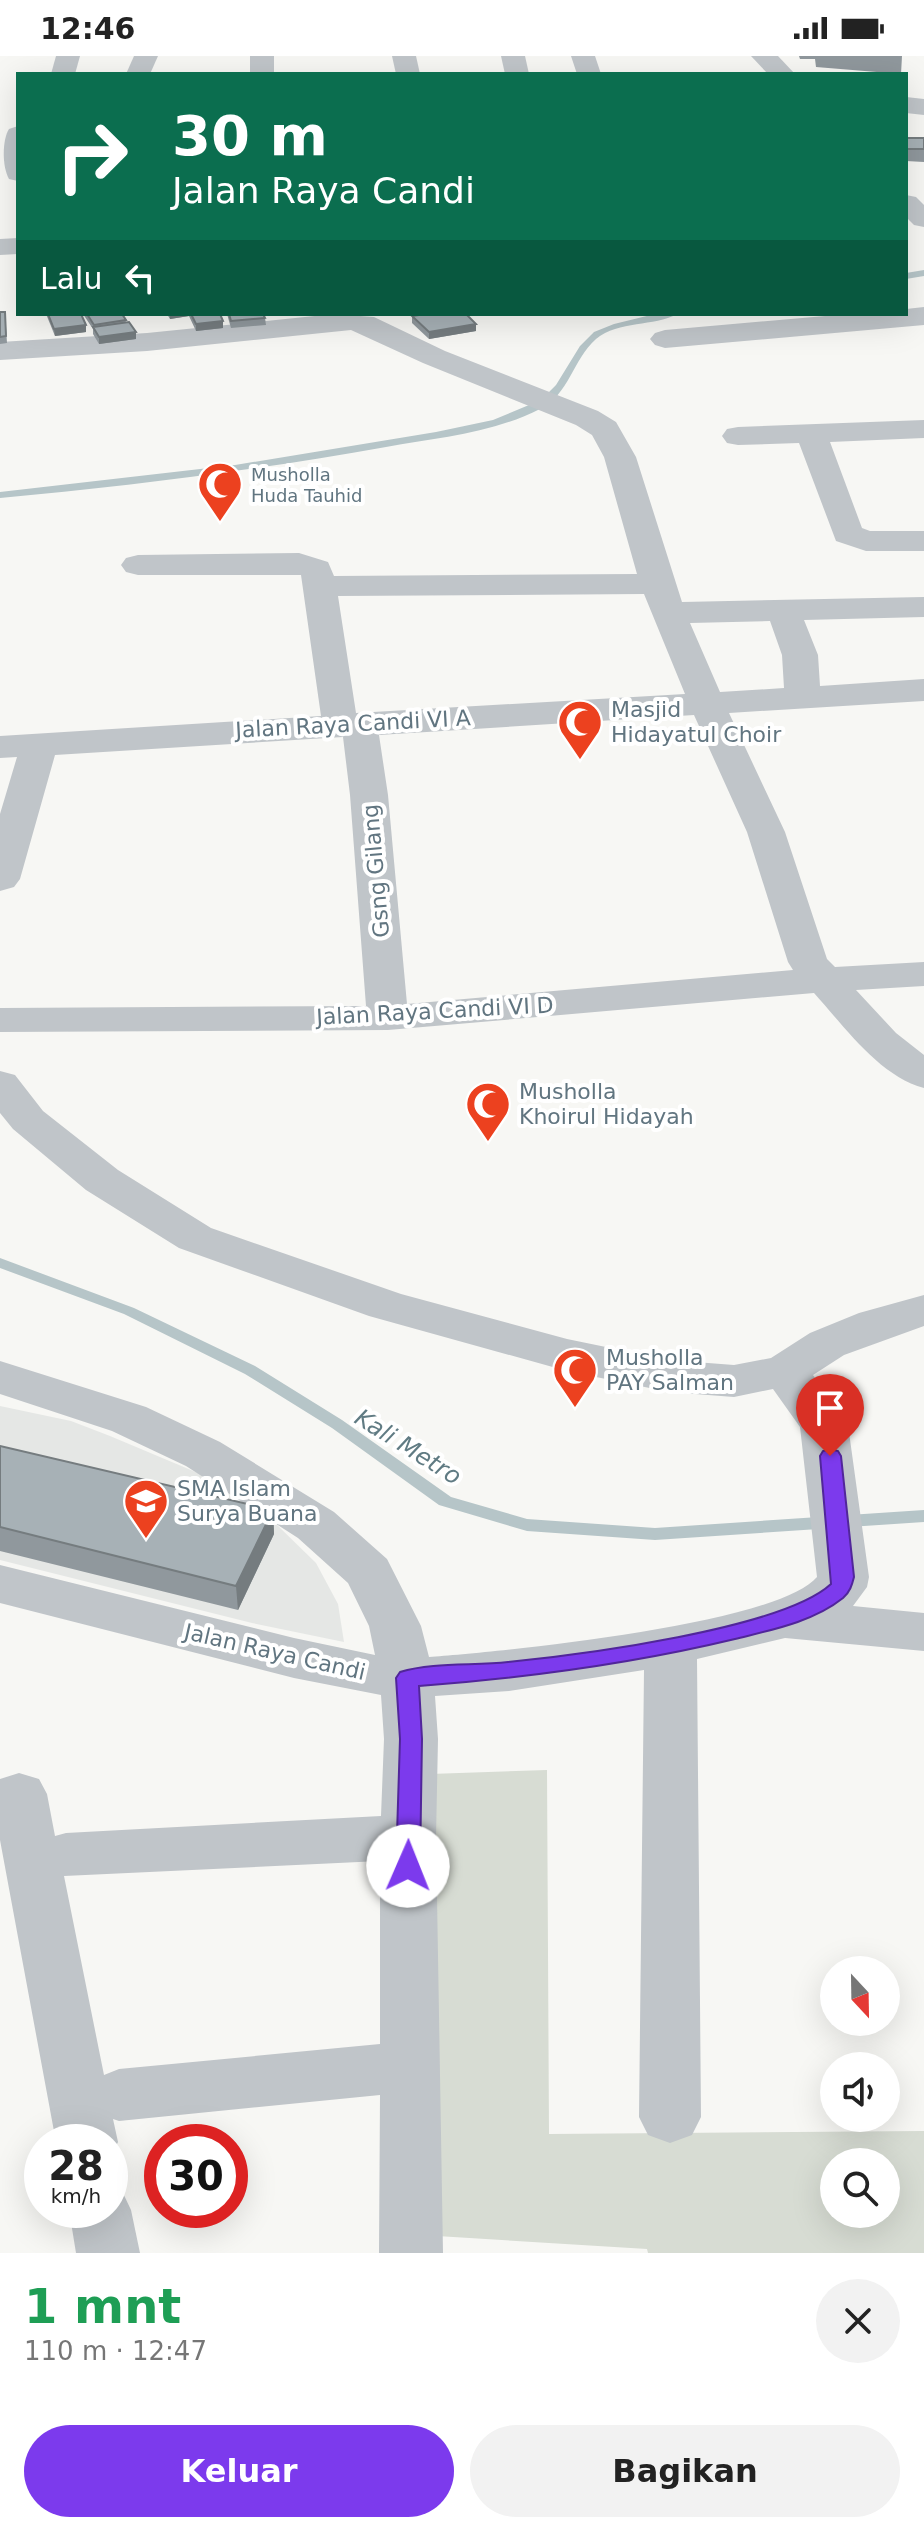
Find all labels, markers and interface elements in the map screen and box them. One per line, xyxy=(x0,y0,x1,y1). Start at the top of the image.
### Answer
text: 12:46 xyxy=(40,11,136,46)
text: 30 m xyxy=(172,103,328,168)
icon: right xyxy=(40,104,144,208)
text: Jalan Raya Candi xyxy=(172,170,475,211)
icon: left xyxy=(118,256,162,300)
text: Lalu xyxy=(40,261,102,296)
mosque icon: Musholla Huda Tauhid xyxy=(196,460,244,523)
place label: Musholla Huda Tauhid xyxy=(251,464,362,506)
place label: Masjid Hidayatul Choir xyxy=(611,697,782,747)
mosque icon: Masjid Hidayatul Choir xyxy=(556,698,604,761)
street label: Jalan Raya Candi VI A xyxy=(233,705,471,743)
street label: Gsng Gilang xyxy=(358,803,394,939)
street label: Jalan Raya Candi VI D xyxy=(314,992,554,1030)
place label: Musholla Khoirul Hidayah xyxy=(519,1079,694,1129)
mosque icon: Musholla Khoirul Hidayah xyxy=(464,1080,512,1143)
place label: Musholla PAY Salman xyxy=(606,1345,734,1395)
mosque icon: Musholla PAY Salman xyxy=(551,1346,599,1409)
pin xyxy=(796,1374,864,1456)
icon: arrive xyxy=(808,1386,852,1430)
water label: Kali Metro xyxy=(350,1403,466,1491)
place label: SMA Islam Surya Buana xyxy=(177,1476,317,1526)
school or university icon: SMA Islam Surya Buana xyxy=(122,1477,170,1540)
street label: Jalan Raya Candi xyxy=(180,1619,368,1685)
position arrow xyxy=(366,1824,450,1908)
north arrow xyxy=(820,1956,900,2036)
map controls xyxy=(820,1956,900,2228)
button: sound xyxy=(820,2052,900,2132)
speed limit sign: 30 xyxy=(144,2124,248,2228)
text: 28 xyxy=(48,2143,104,2189)
button: search xyxy=(820,2148,900,2228)
text: km/h xyxy=(51,2184,101,2208)
text: 1 mnt xyxy=(24,2278,181,2334)
button: close xyxy=(816,2279,900,2363)
text: 110 m · 12:47 xyxy=(24,2336,207,2366)
button: Keluar xyxy=(24,2425,454,2517)
button: Bagikan xyxy=(470,2425,900,2517)

